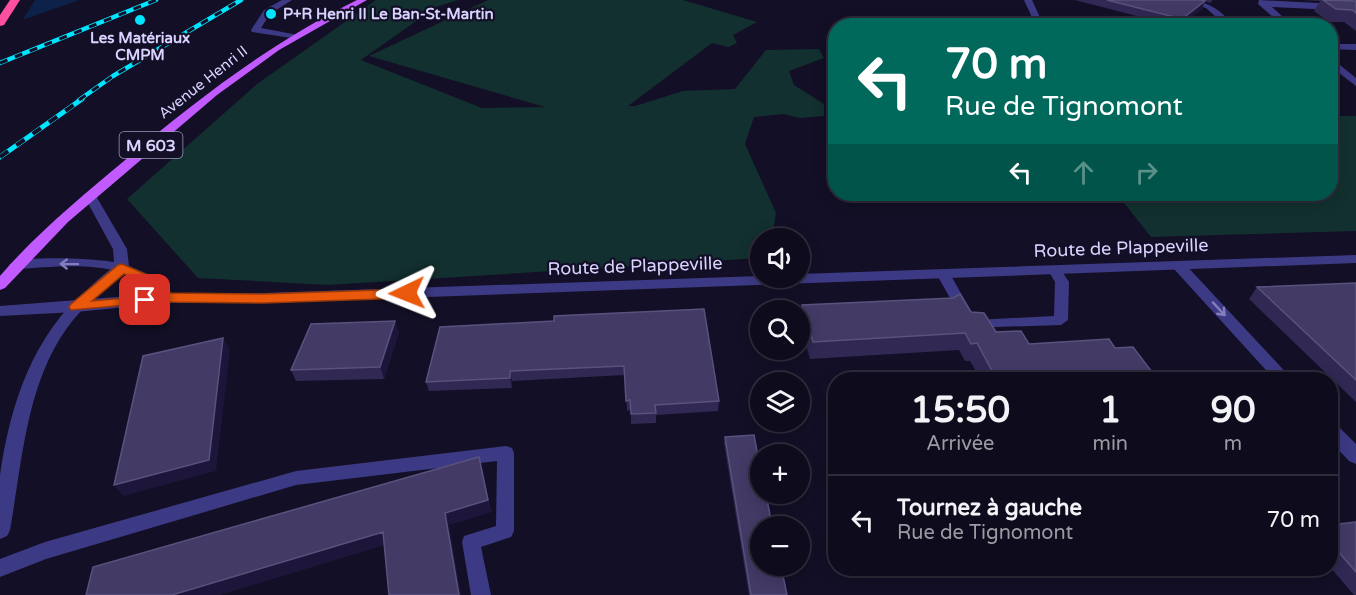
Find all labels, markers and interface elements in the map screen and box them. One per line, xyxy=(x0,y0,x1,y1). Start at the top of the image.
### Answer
place label: P+R Henri II Le Ban-St-Martin xyxy=(283,5,494,23)
marker: P+R Henri II Le Ban-St-Martin xyxy=(264,7,278,21)
marker: Les Matériaux CMPM xyxy=(133,13,147,27)
place label: Les Matériaux CMPM xyxy=(90,29,190,64)
text: 70 m xyxy=(945,39,1047,90)
street label: Avenue Henri II xyxy=(155,42,251,122)
icon: left xyxy=(846,42,924,120)
text: Rue de Tignomont xyxy=(945,90,1183,123)
road number: M 603 xyxy=(120,132,182,158)
icon: left xyxy=(1004,156,1037,189)
icon: ahead xyxy=(1067,156,1100,189)
icon: right xyxy=(1130,156,1163,189)
map controls xyxy=(750,228,810,576)
button: sound xyxy=(750,228,810,288)
street label: Route de Plappeville xyxy=(1033,234,1209,262)
street label: Route de Plappeville xyxy=(547,252,723,280)
one-way arrow xyxy=(60,258,80,270)
position arrow xyxy=(375,261,439,325)
pin xyxy=(119,274,170,325)
icon: arrive xyxy=(128,283,161,316)
button: search xyxy=(750,300,810,360)
one-way arrow xyxy=(1212,301,1226,316)
button: layers xyxy=(750,372,810,432)
text: 15:50 xyxy=(910,389,1010,432)
text: 1 xyxy=(1099,389,1122,432)
text: 90 xyxy=(1210,389,1256,432)
text: Arrivée xyxy=(926,432,994,456)
text: min xyxy=(1093,432,1128,456)
text: m xyxy=(1224,432,1242,456)
button: + xyxy=(750,444,810,504)
text: Tournez à gauche xyxy=(897,495,1082,521)
icon: left xyxy=(846,504,879,537)
text: 70 m xyxy=(1266,507,1320,533)
button: − xyxy=(750,516,810,576)
text: Rue de Tignomont xyxy=(897,521,1073,545)

